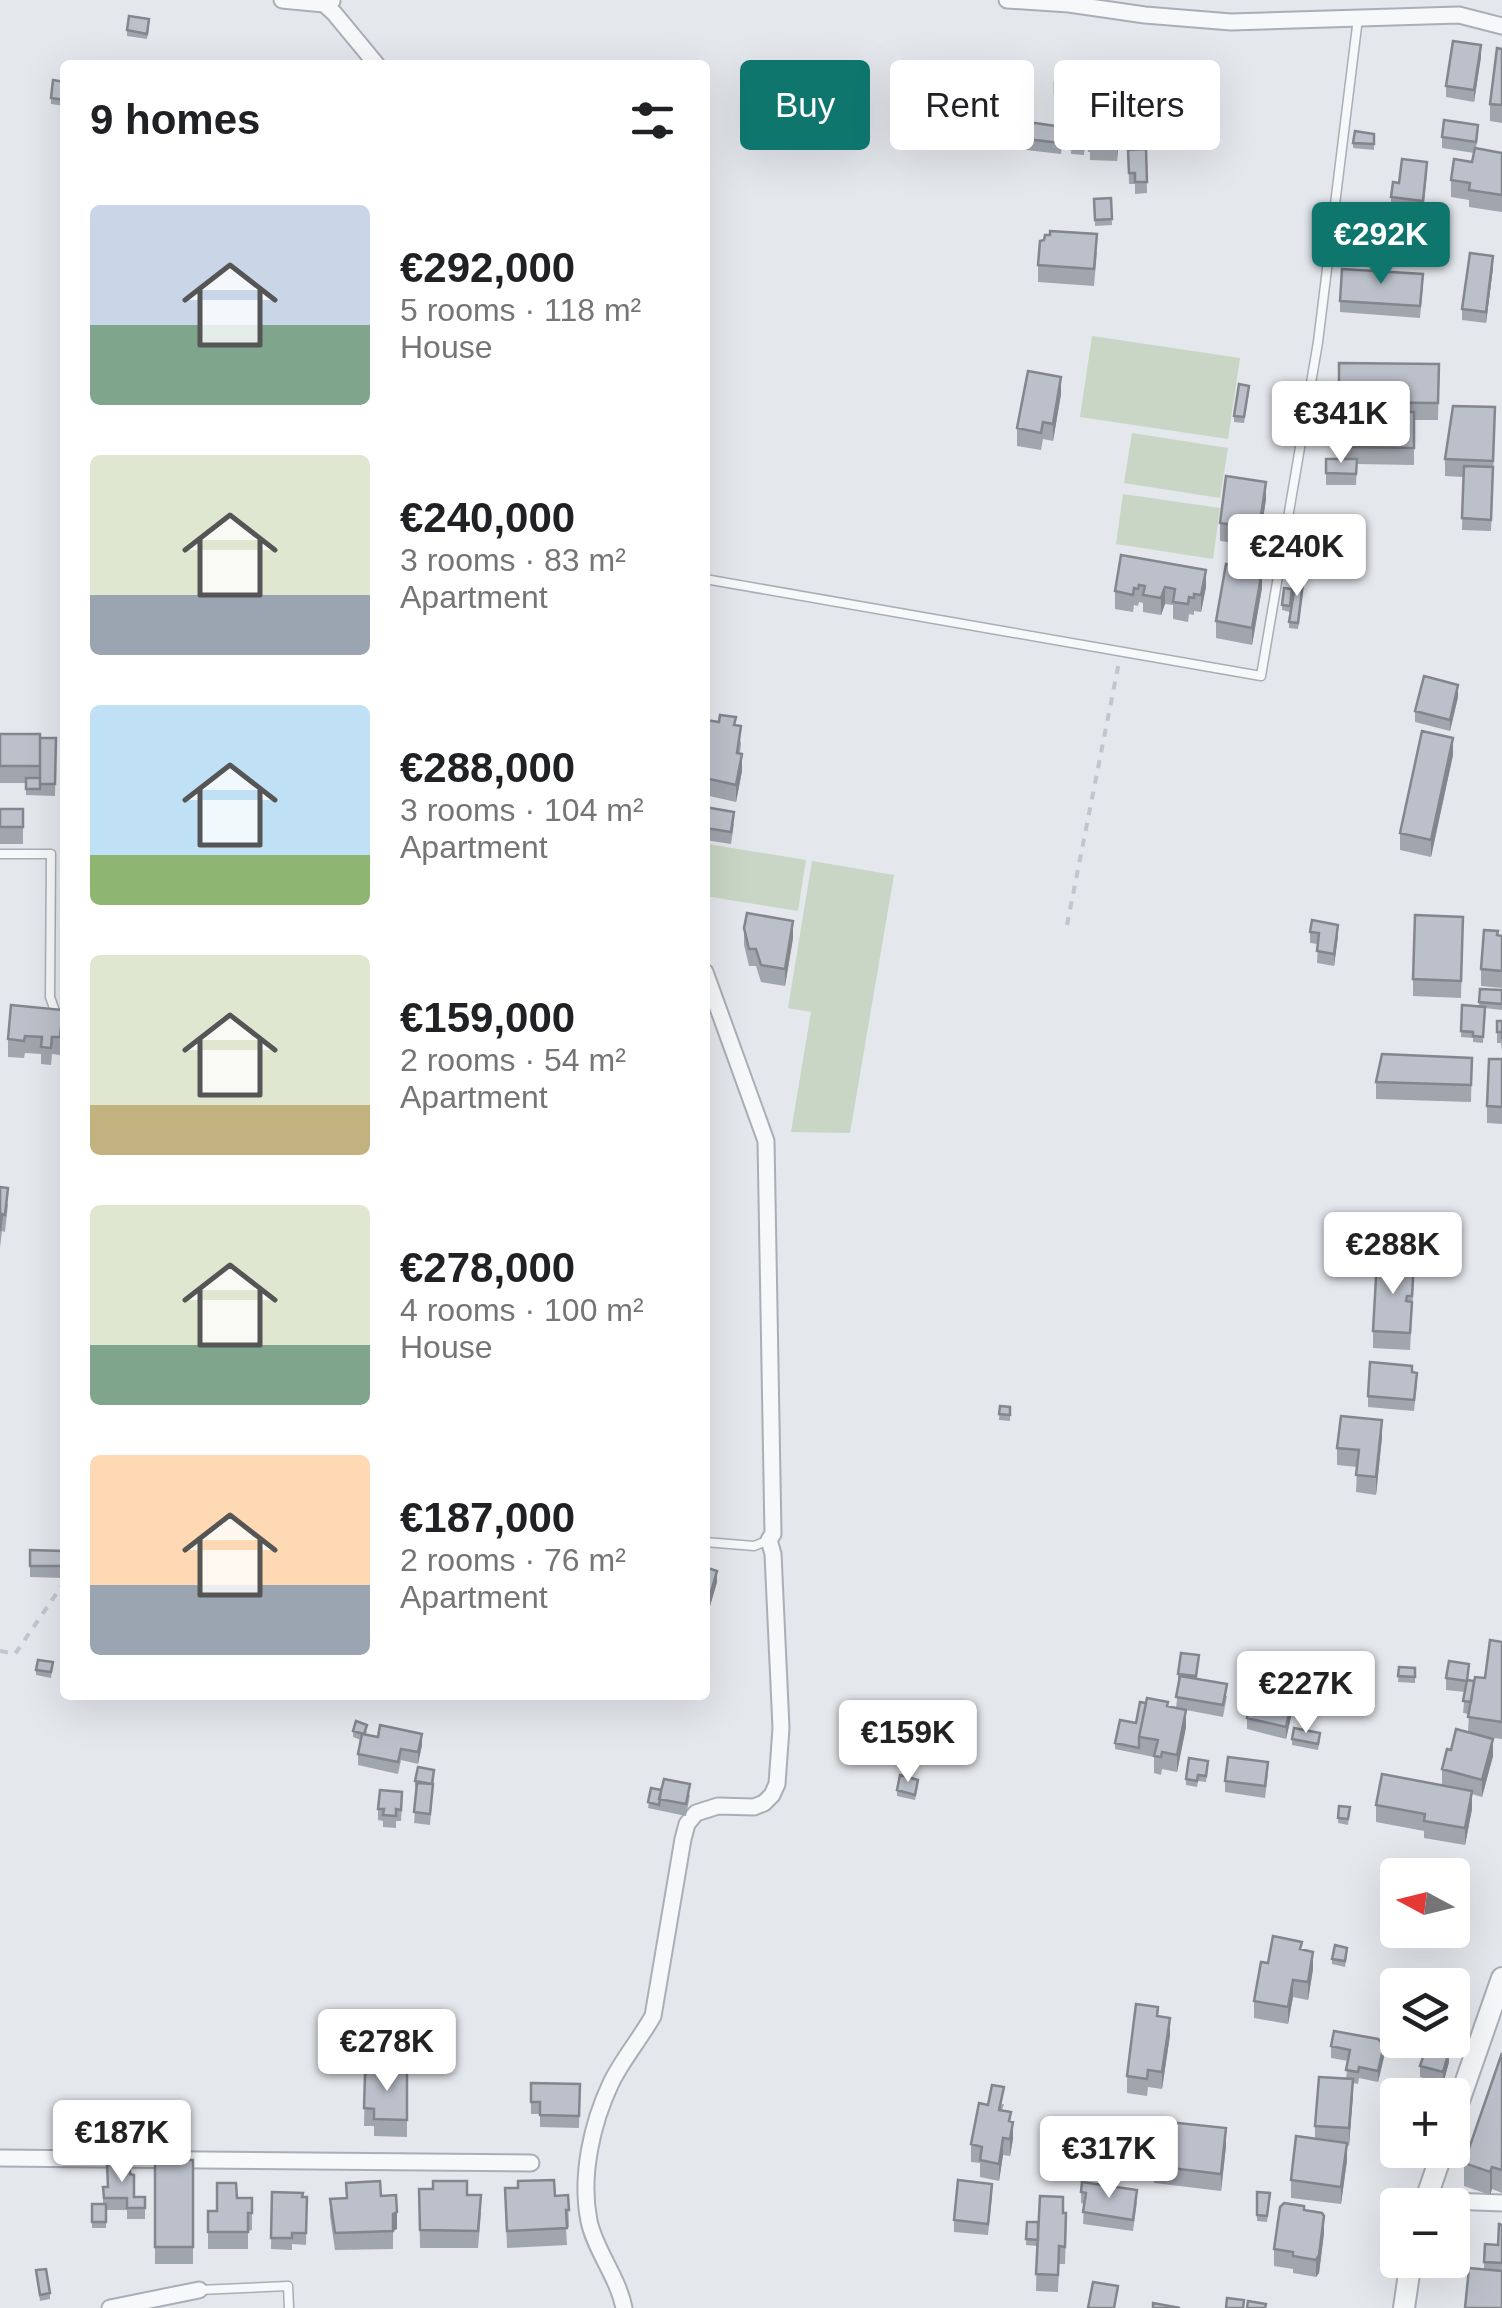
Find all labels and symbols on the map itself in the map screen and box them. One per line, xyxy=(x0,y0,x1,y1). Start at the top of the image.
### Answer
pin: €292K xyxy=(1311,202,1451,287)
pin: €341K xyxy=(1271,381,1411,466)
pin: €240K xyxy=(1227,514,1367,599)
pin: €288K xyxy=(1323,1212,1463,1297)
pin: €227K xyxy=(1236,1651,1376,1736)
pin: €159K xyxy=(838,1700,978,1785)
north arrow xyxy=(1380,1858,1470,1948)
pin: €278K xyxy=(317,2009,457,2094)
pin: €187K xyxy=(52,2100,192,2185)
pin: €317K xyxy=(1039,2116,1179,2201)

